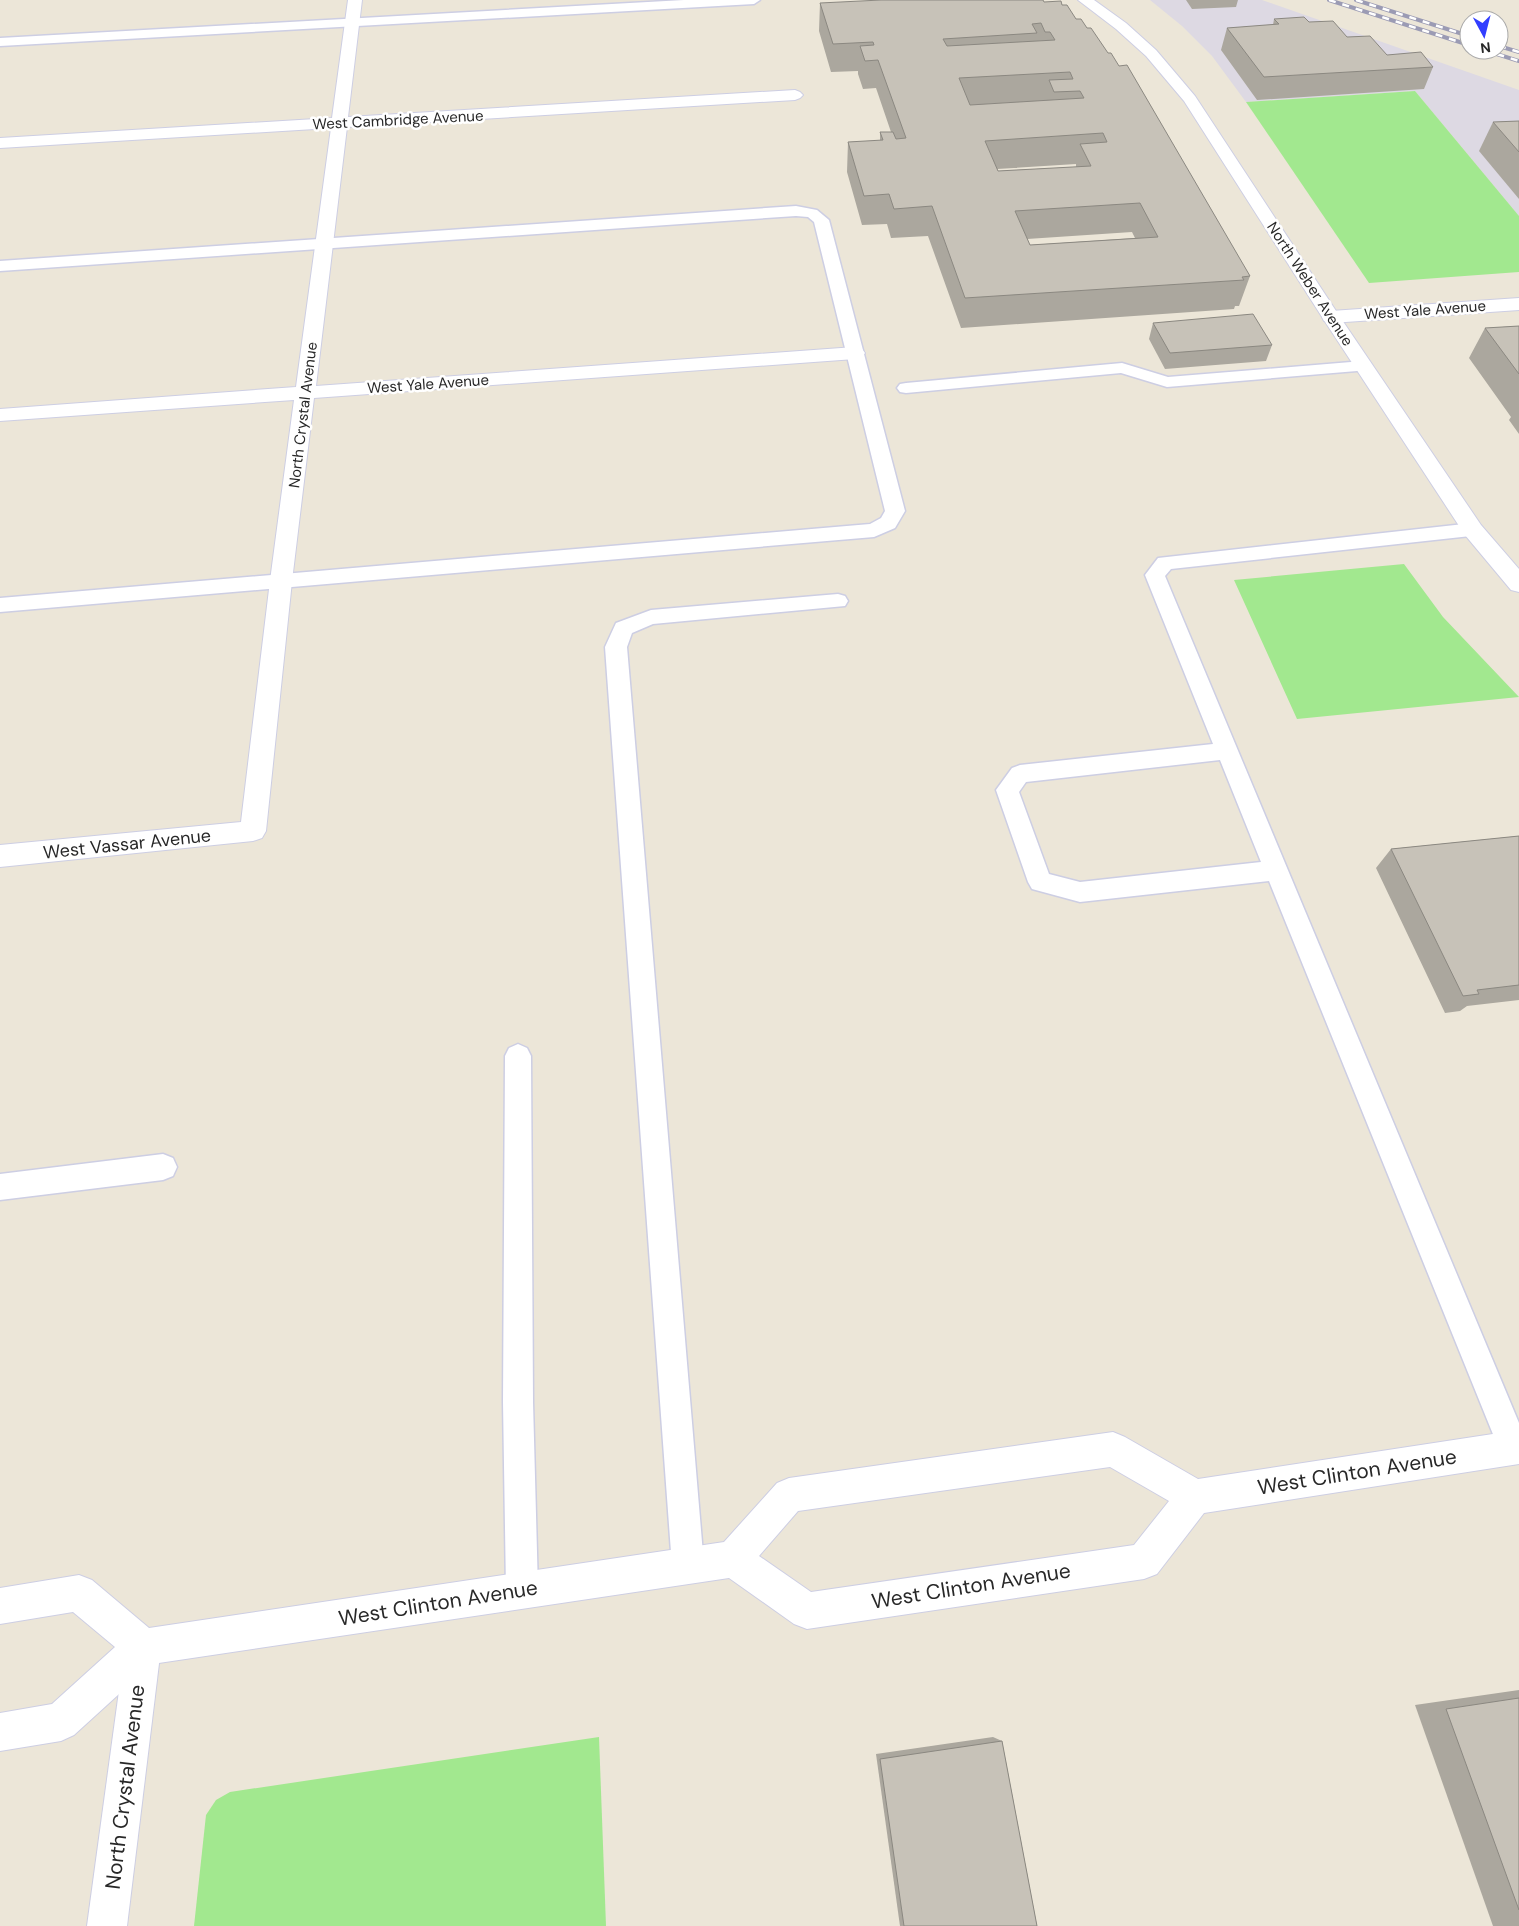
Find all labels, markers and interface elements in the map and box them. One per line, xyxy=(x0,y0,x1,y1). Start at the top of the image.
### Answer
north arrow xyxy=(1459,10,1509,60)
text: N xyxy=(1479,38,1492,57)
street label: West Cambridge Avenue xyxy=(312,106,484,134)
street label: North Weber Avenue xyxy=(1262,218,1358,350)
street label: West Yale Avenue xyxy=(1363,296,1487,324)
street label: North Crystal Avenue xyxy=(284,341,322,489)
street label: West Yale Avenue xyxy=(366,370,490,398)
street label: West Vassar Avenue xyxy=(42,823,212,865)
street label: West Clinton Avenue xyxy=(1255,1442,1459,1502)
street label: West Clinton Avenue xyxy=(869,1556,1073,1616)
street label: West Clinton Avenue xyxy=(336,1573,540,1633)
street label: North Crystal Avenue xyxy=(99,1683,151,1891)

